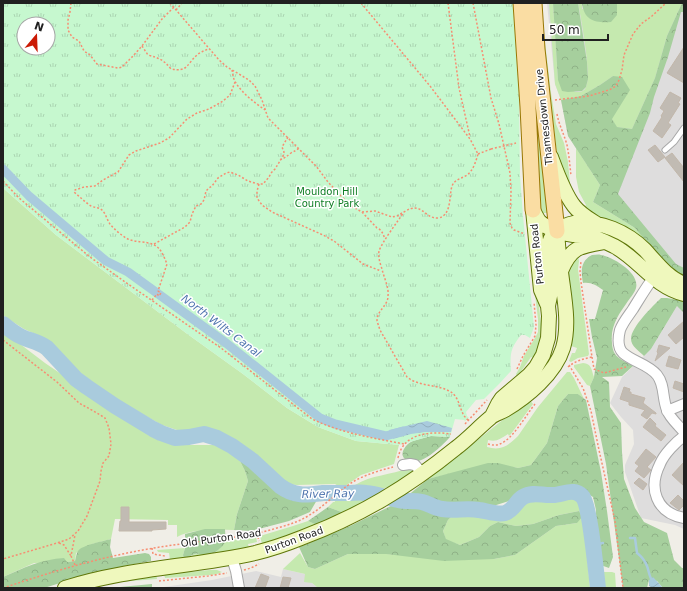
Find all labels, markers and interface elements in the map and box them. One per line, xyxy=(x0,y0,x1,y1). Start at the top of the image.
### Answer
north arrow xyxy=(16,16,56,56)
scale bar xyxy=(543,16,608,42)
text: N xyxy=(33,19,46,35)
text: 50 m xyxy=(549,23,580,37)
street label: Thamesdown Drive xyxy=(533,68,555,167)
park label: Mouldon Hill Country Park xyxy=(295,186,359,209)
street label: Purton Road xyxy=(528,223,546,285)
water label: North Wilts Canal xyxy=(179,292,263,360)
water label: River Ray xyxy=(301,487,355,501)
street label: Purton Road xyxy=(263,524,325,556)
street label: Old Purton Road xyxy=(180,527,262,549)

